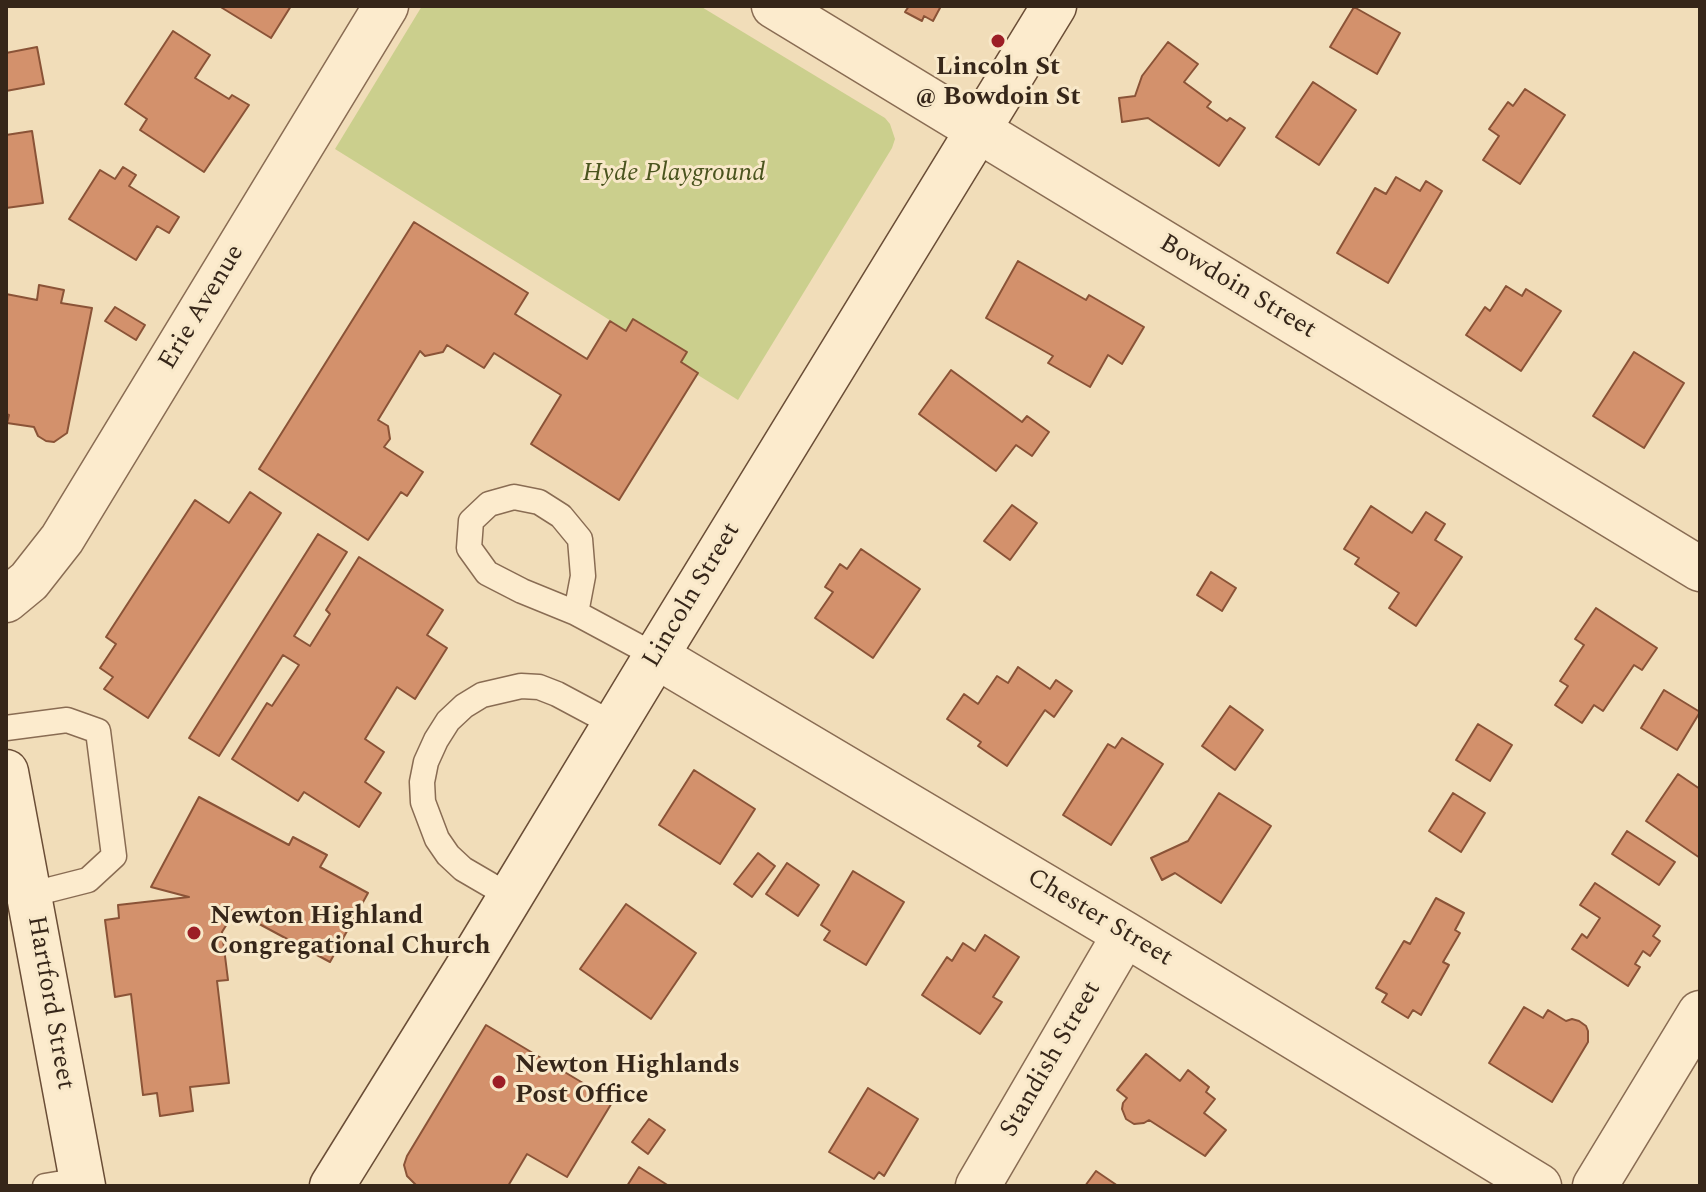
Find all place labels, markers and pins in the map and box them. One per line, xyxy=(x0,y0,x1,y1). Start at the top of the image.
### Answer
marker: Lincoln St @ Bowdoin St xyxy=(989,32,1007,50)
place label: Lincoln St @ Bowdoin St xyxy=(915,53,1081,114)
place label: Newton Highland Congregational Church xyxy=(210,902,491,964)
marker: Newton Highland Congregational Church xyxy=(185,924,203,942)
place label: Newton Highlands Post Office xyxy=(515,1051,740,1112)
marker: Newton Highlands Post Office xyxy=(490,1073,508,1091)

